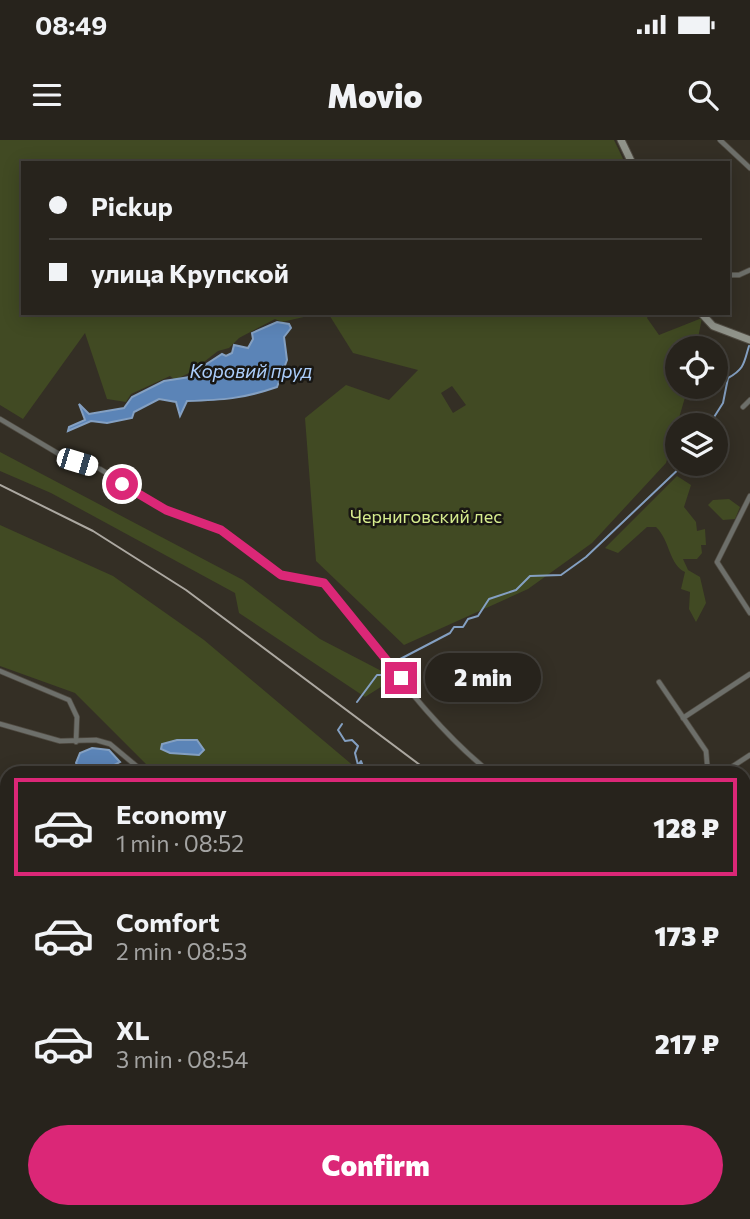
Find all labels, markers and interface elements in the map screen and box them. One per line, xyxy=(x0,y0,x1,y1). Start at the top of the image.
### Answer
text: 08:49 xyxy=(35,9,107,40)
text: Movio xyxy=(327,75,423,115)
icon: menu xyxy=(28,76,66,114)
icon: search xyxy=(684,76,722,114)
text: Pickup xyxy=(91,190,173,221)
text: улица Крупской xyxy=(91,257,289,288)
map controls xyxy=(665,336,728,476)
button: locate xyxy=(665,336,728,399)
water label: Коровий пруд xyxy=(190,359,312,382)
button: layers xyxy=(665,413,728,476)
car xyxy=(54,446,101,478)
route start xyxy=(106,468,138,500)
park label: Черниговский лес xyxy=(350,505,502,527)
callout: 2 min xyxy=(426,654,541,702)
route end xyxy=(385,662,417,694)
text: 2 min xyxy=(454,663,512,691)
icon: car xyxy=(32,796,95,859)
text: Economy xyxy=(116,798,227,829)
text: 128 ₽ xyxy=(653,812,719,843)
text: 1 min · 08:52 xyxy=(116,829,244,857)
icon: car xyxy=(32,904,95,967)
text: Comfort xyxy=(116,906,219,937)
text: 173 ₽ xyxy=(654,920,719,951)
text: 2 min · 08:53 xyxy=(116,937,247,965)
icon: car xyxy=(32,1012,95,1075)
text: XL xyxy=(116,1014,150,1045)
text: 217 ₽ xyxy=(655,1028,719,1059)
text: 3 min · 08:54 xyxy=(116,1045,248,1073)
button: Confirm xyxy=(28,1125,723,1205)

